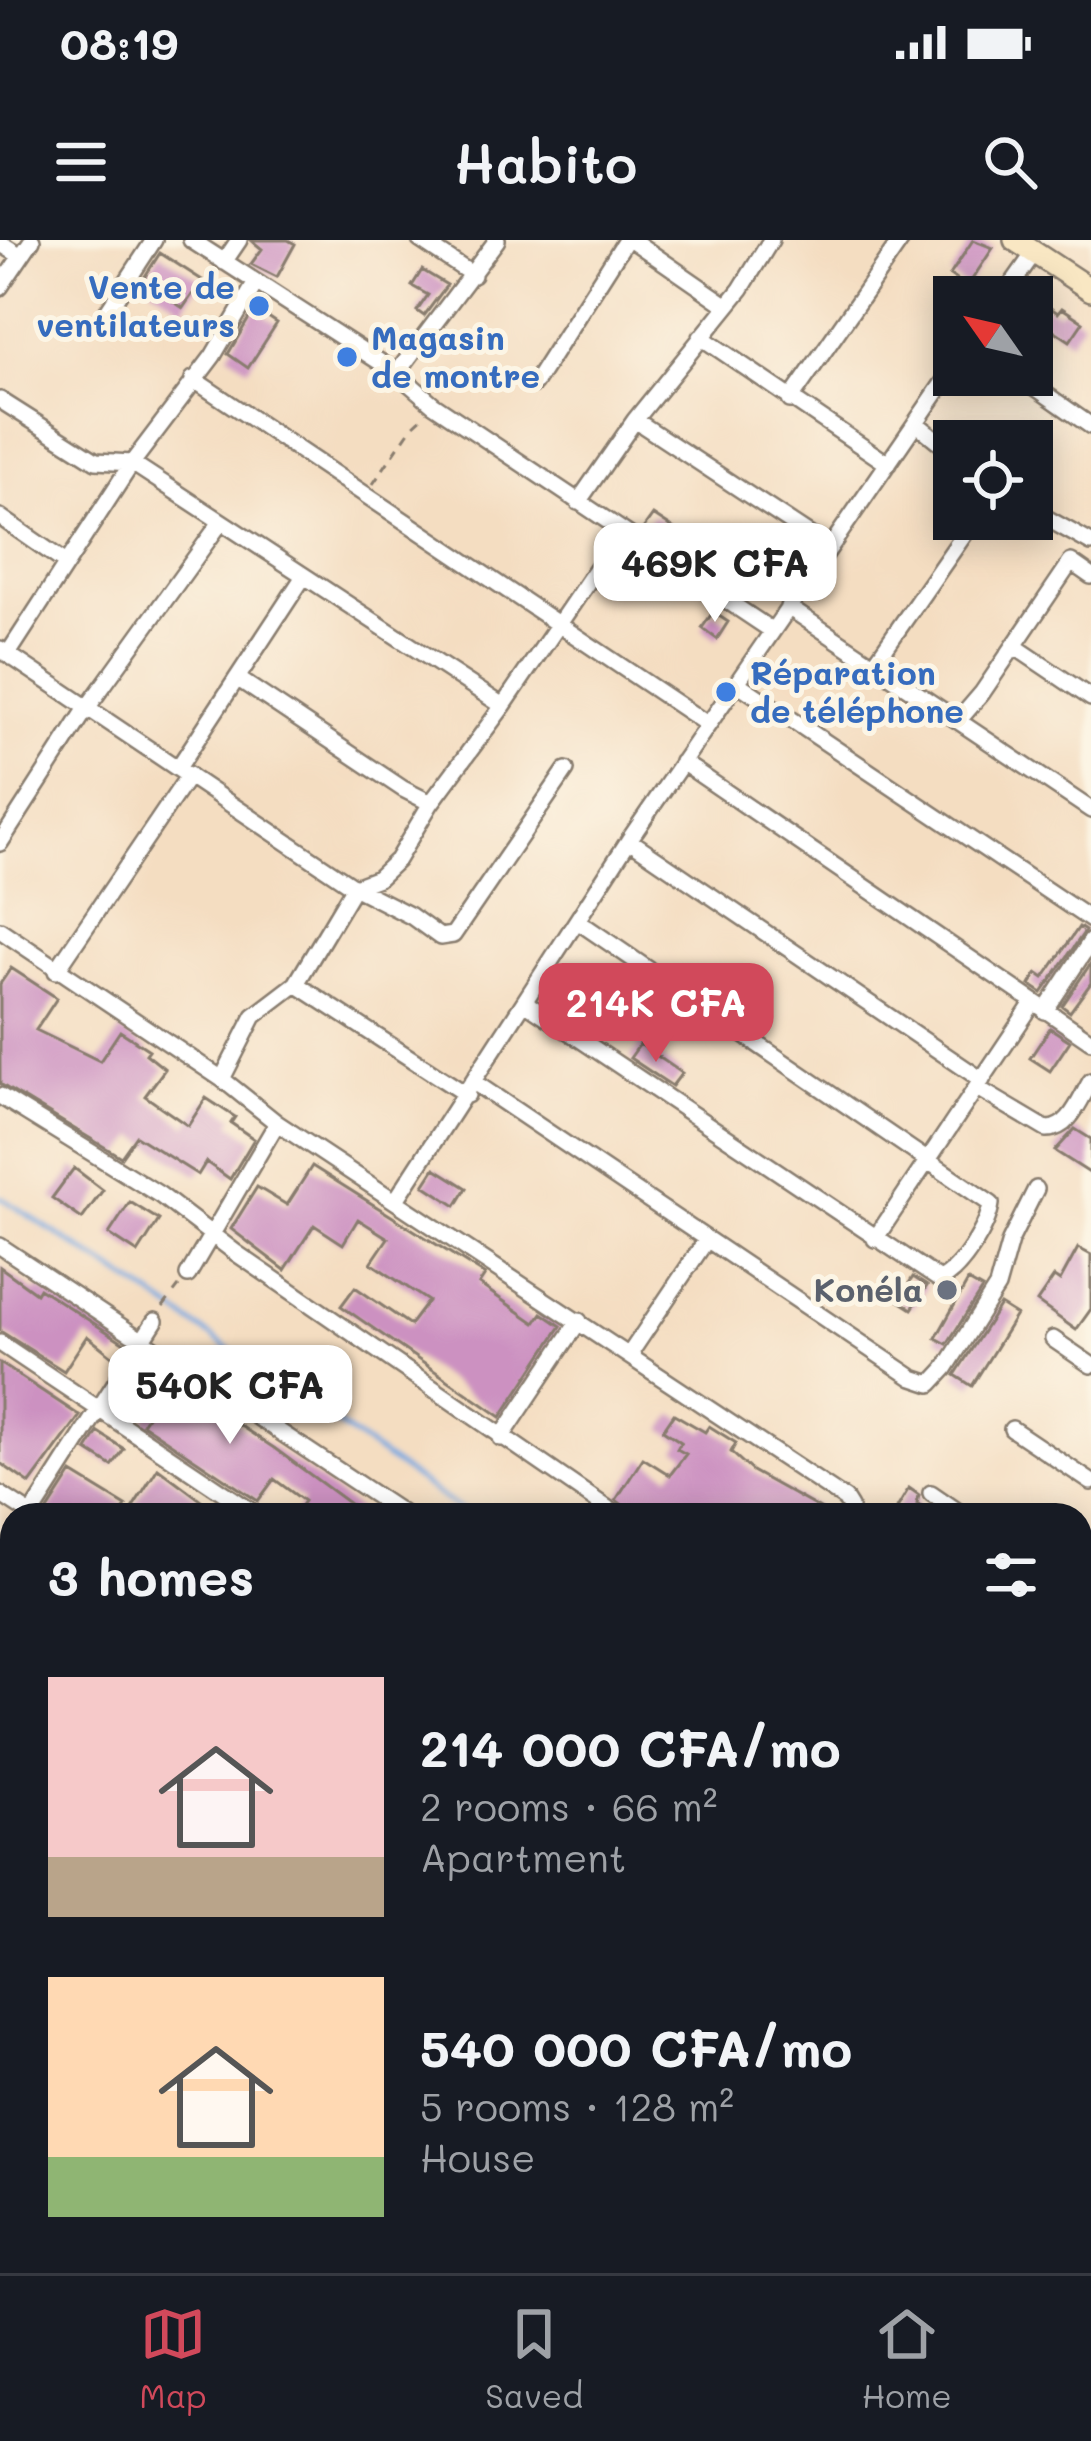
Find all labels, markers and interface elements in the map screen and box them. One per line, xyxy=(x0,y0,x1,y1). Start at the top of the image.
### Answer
text: 08:19 xyxy=(60,13,178,71)
text: Habito xyxy=(454,127,637,198)
icon: menu xyxy=(48,129,114,195)
icon: search xyxy=(977,129,1043,195)
place label: Vente de ventilateurs xyxy=(36,264,235,345)
north arrow xyxy=(933,276,1053,396)
map controls xyxy=(933,276,1053,540)
marker: Vente de ventilateurs xyxy=(246,293,272,319)
place label: Magasin de montre xyxy=(371,315,540,396)
marker: Magasin de montre xyxy=(334,344,360,370)
button: locate xyxy=(933,420,1053,540)
pin: 469K CFA xyxy=(591,523,839,625)
text: 469K CFA xyxy=(621,536,809,587)
place label: Réparation de téléphone xyxy=(750,650,964,731)
marker: Réparation de téléphone xyxy=(713,679,739,705)
pin: 214K CFA xyxy=(532,963,780,1065)
text: 214K CFA xyxy=(566,976,746,1027)
place label: Konéla xyxy=(813,1267,923,1310)
marker: Konéla xyxy=(934,1277,960,1303)
pin: 540K CFA xyxy=(106,1345,354,1447)
text: 540K CFA xyxy=(135,1358,325,1409)
text: 3 homes xyxy=(48,1542,254,1609)
icon: filters xyxy=(978,1542,1044,1608)
text: 214 000 CFA/mo xyxy=(420,1713,841,1780)
icon: home xyxy=(144,1725,288,1869)
text: 2 rooms · 66 m² xyxy=(420,1780,717,1831)
text: Apartment xyxy=(420,1831,626,1882)
text: 540 000 CFA/mo xyxy=(420,2013,852,2080)
icon: home xyxy=(144,2025,288,2169)
text: 5 rooms · 128 m² xyxy=(420,2080,734,2131)
text: House xyxy=(420,2131,535,2182)
tab: Map xyxy=(139,2301,207,2416)
tab: Saved xyxy=(485,2301,583,2416)
tab: Home xyxy=(862,2301,952,2416)

